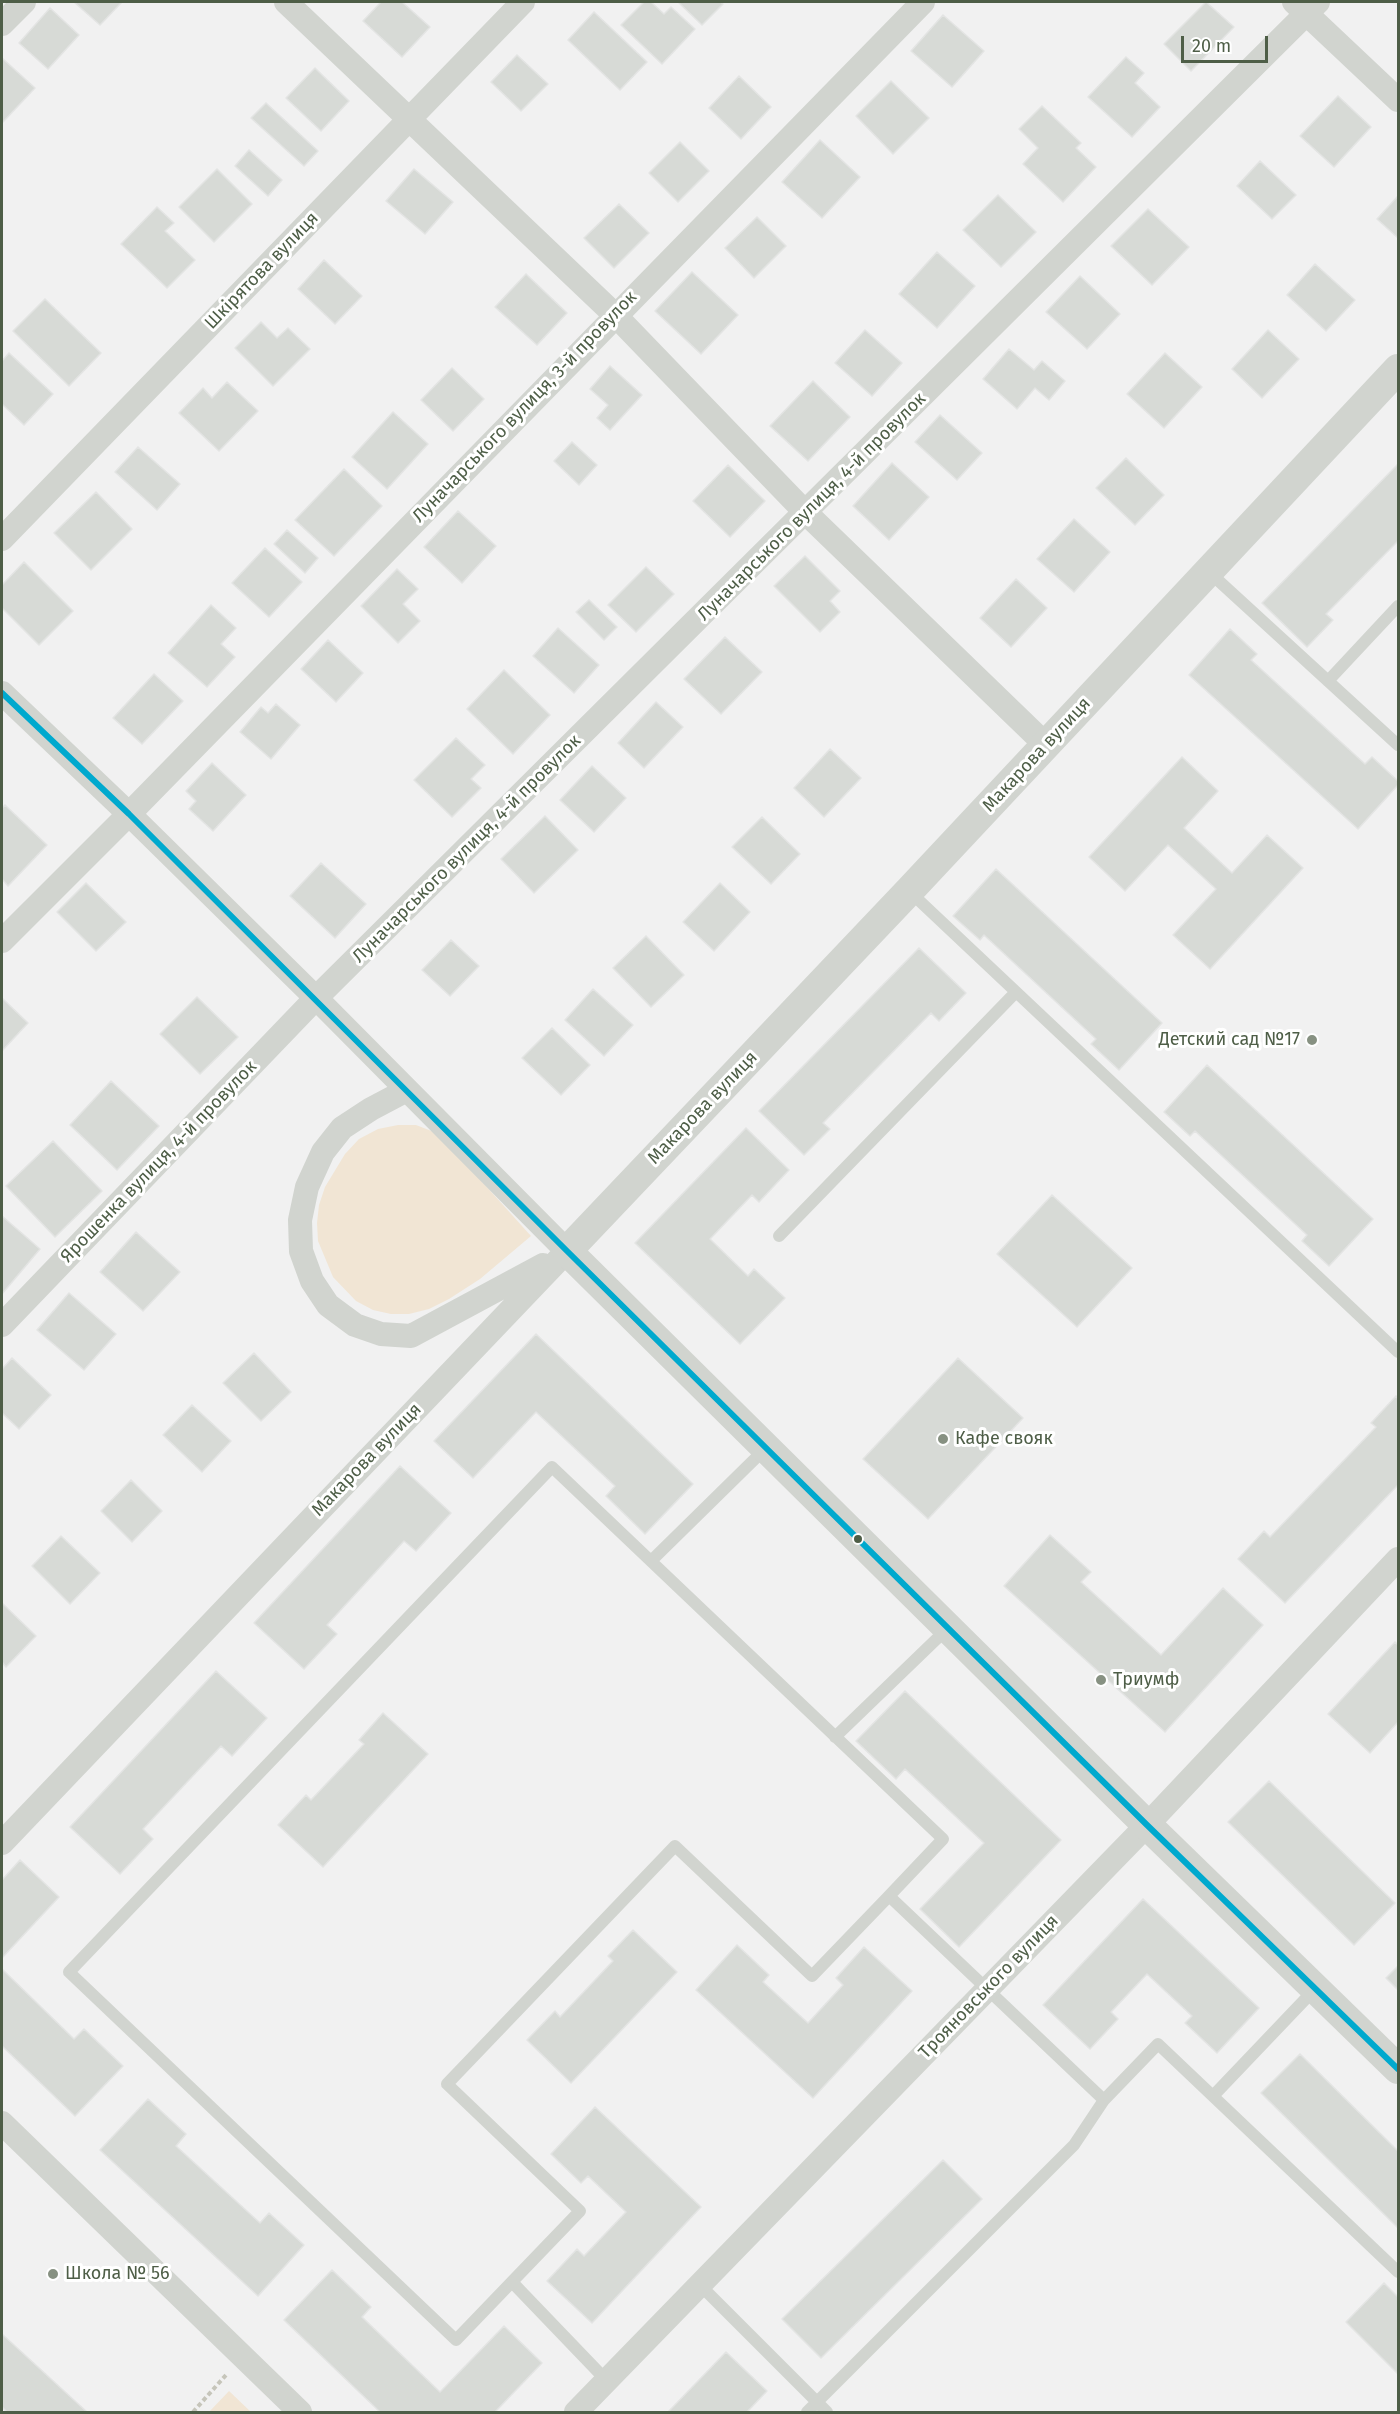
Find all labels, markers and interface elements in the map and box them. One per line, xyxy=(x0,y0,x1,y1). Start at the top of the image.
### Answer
scale bar xyxy=(1184,24,1271,62)
text: 20 m xyxy=(1192,35,1231,57)
street label: Шкірятова вулиця xyxy=(201,208,323,334)
street label: Луначарського вулиця, 3-й провулок xyxy=(408,287,642,527)
street label: Луначарського вулиця, 4-й провулок xyxy=(693,388,931,626)
street label: Макарова вулиця xyxy=(978,693,1096,817)
street label: Луначарського вулиця, 4-й провулок xyxy=(348,730,586,968)
place label: Детский сад №17 xyxy=(1159,1029,1300,1051)
marker: Детский сад №17 xyxy=(1305,1033,1319,1047)
street label: Макарова вулиця xyxy=(644,1047,762,1169)
street label: Ярошенка вулиця, 4-й провулок xyxy=(56,1056,262,1268)
street label: Макарова вулиця xyxy=(308,1399,426,1521)
place label: Кафе свояк xyxy=(955,1428,1053,1450)
marker: Кафе свояк xyxy=(936,1432,950,1446)
unlabelled marker xyxy=(852,1533,864,1545)
place label: Триумф xyxy=(1113,1669,1179,1691)
marker: Триумф xyxy=(1094,1673,1108,1687)
street label: Трояновського вулиця xyxy=(915,1911,1063,2063)
place label: Школа № 56 xyxy=(65,2263,170,2285)
marker: Школа № 56 xyxy=(46,2267,60,2281)

